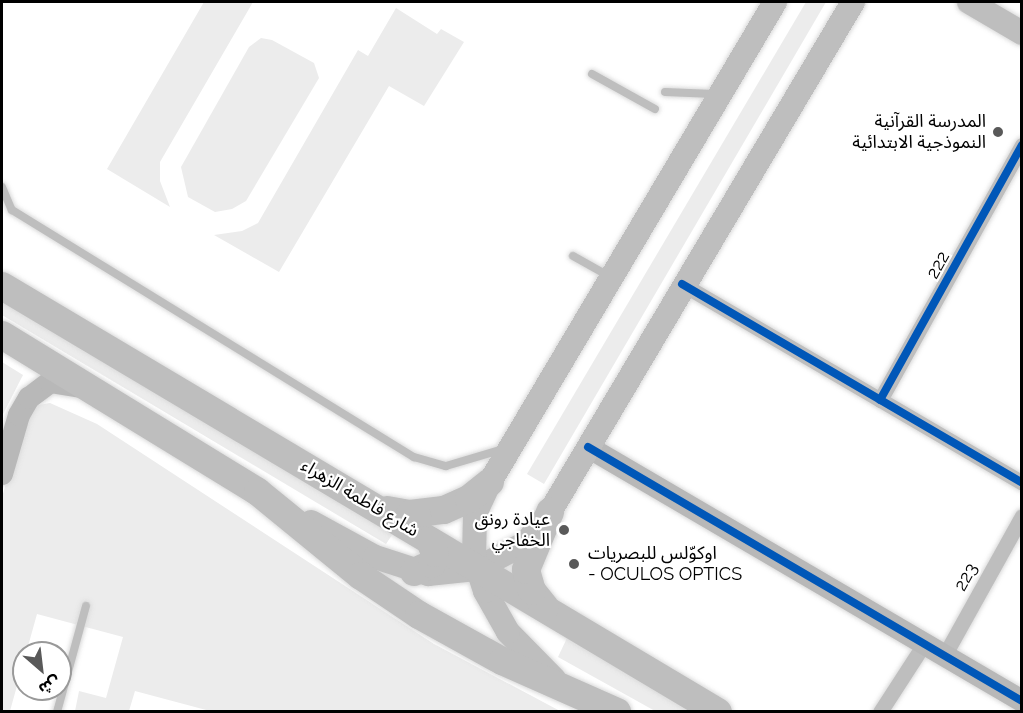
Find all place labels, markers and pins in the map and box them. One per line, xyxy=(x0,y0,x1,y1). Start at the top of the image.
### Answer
place label: المدرسة القرآنية النموذجية الابتدائية xyxy=(852,111,986,154)
marker: المدرسة القرآنية النموذجية الابتدائية xyxy=(991,125,1005,139)
place label: عيادة رونق الخفاجي xyxy=(474,509,550,552)
marker: عيادة رونق الخفاجي xyxy=(555,521,573,539)
place label: اوكوّلس للبصريات - OCULOS OPTICS xyxy=(588,543,742,586)
marker: اوكوّلس للبصريات - OCULOS OPTICS xyxy=(565,555,583,573)

